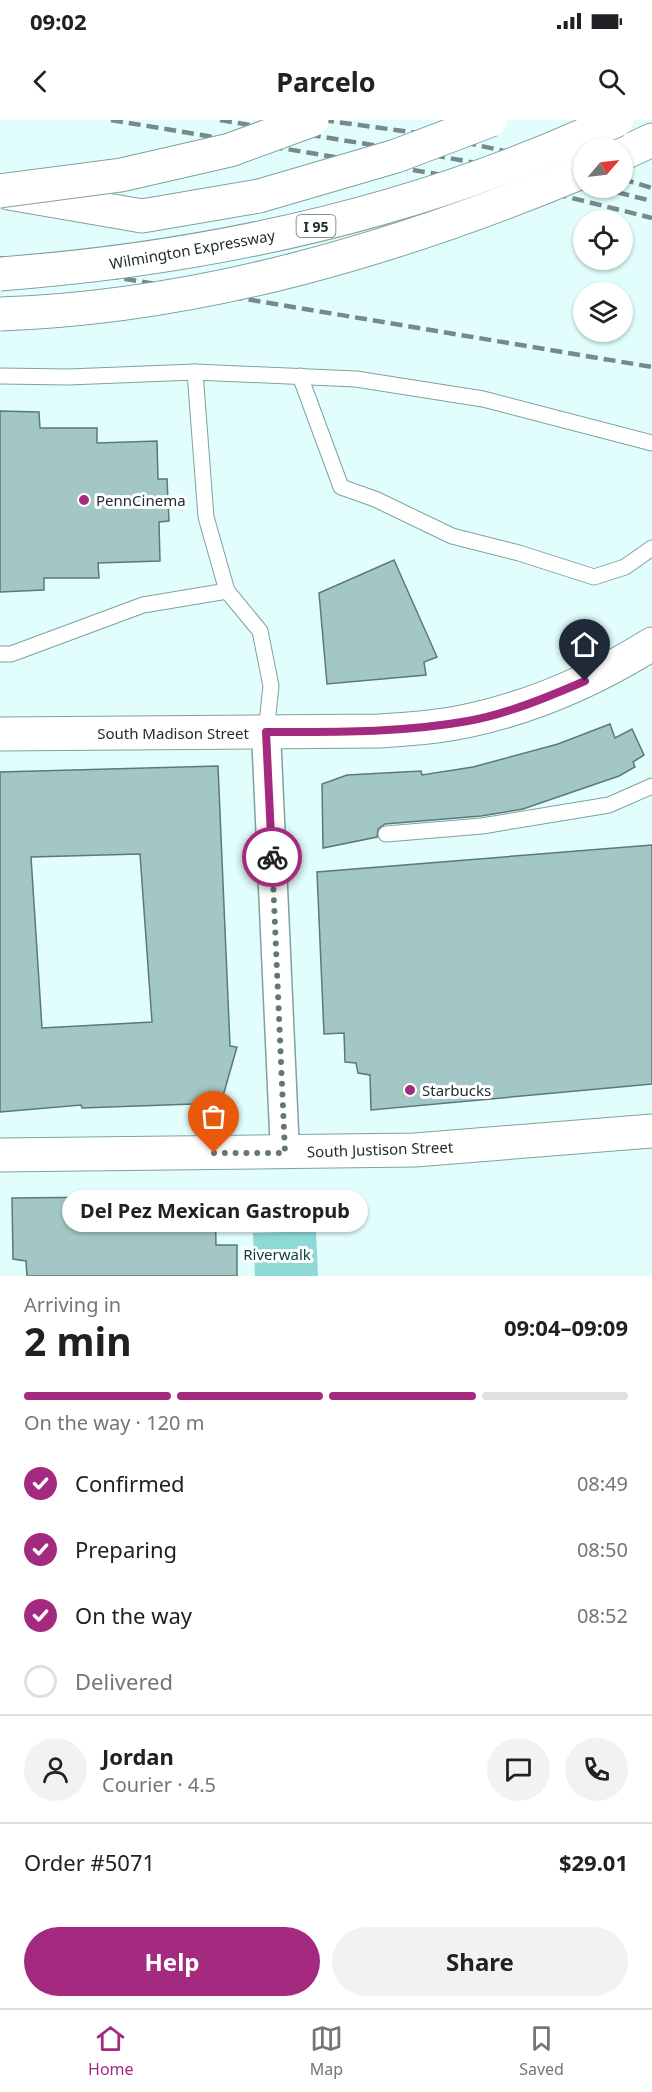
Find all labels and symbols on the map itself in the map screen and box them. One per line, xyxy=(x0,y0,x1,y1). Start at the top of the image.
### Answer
north arrow xyxy=(573,138,633,198)
road number: I 95 xyxy=(296,215,336,237)
street label: Wilmington Expressway xyxy=(108,225,277,273)
place label: PennCinema xyxy=(96,490,186,510)
marker: PennCinema xyxy=(77,493,91,507)
pin xyxy=(559,619,610,681)
street label: South Madison Street xyxy=(97,723,249,743)
courier xyxy=(242,827,302,887)
place label: Starbucks xyxy=(422,1080,491,1100)
marker: Starbucks xyxy=(403,1083,417,1097)
pin xyxy=(188,1091,239,1153)
street label: South Justison Street xyxy=(307,1136,454,1162)
callout: Del Pez Mexican Gastropub xyxy=(61,1189,367,1231)
park label: Riverwalk xyxy=(243,1244,311,1264)

